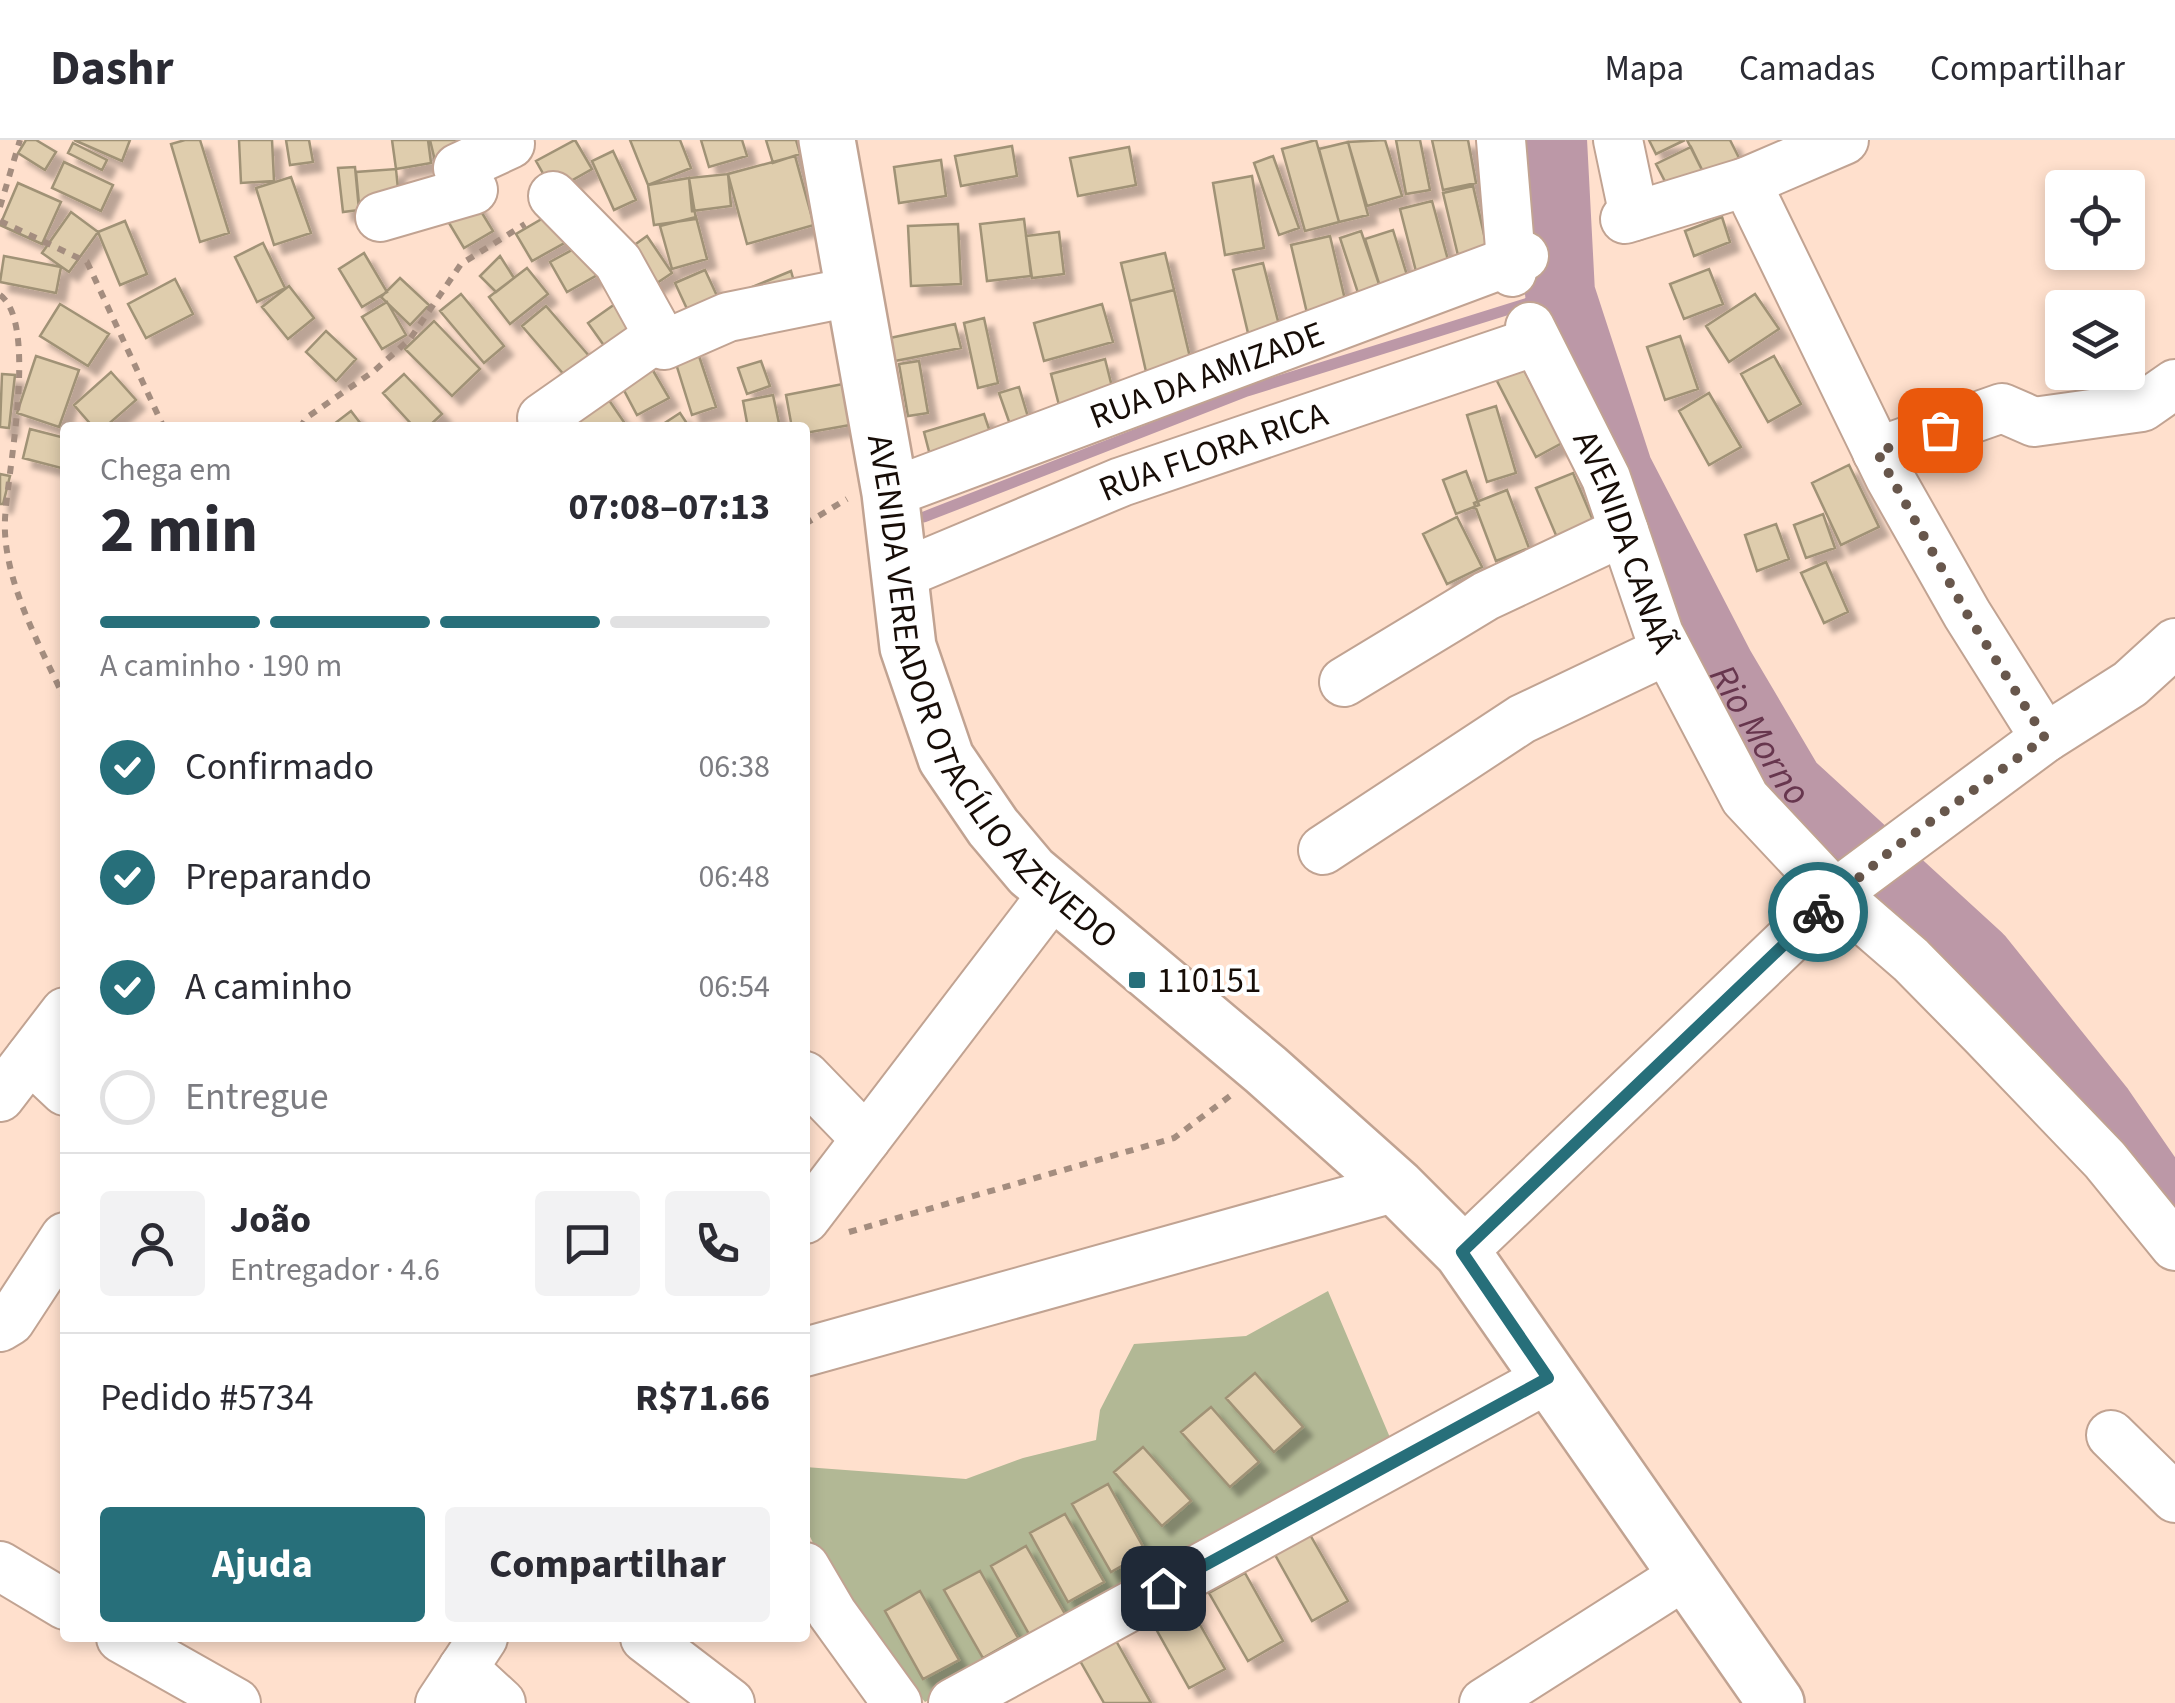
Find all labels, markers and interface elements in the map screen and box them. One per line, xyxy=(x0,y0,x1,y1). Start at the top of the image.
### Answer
text: Dashr xyxy=(50,35,174,103)
text: Mapa xyxy=(1604,44,1684,94)
text: Camadas xyxy=(1739,44,1875,94)
text: Compartilhar xyxy=(1930,44,2125,94)
map controls xyxy=(2045,170,2145,390)
button: locate xyxy=(2045,170,2145,270)
button: layers xyxy=(2045,290,2145,390)
street label: RUA DA AMIZADE xyxy=(1083,309,1331,442)
pin xyxy=(1898,388,1983,473)
street label: RUA FLORA RICA xyxy=(1091,390,1334,515)
icon: bag xyxy=(1913,403,1968,458)
street label: AVENIDA CANAÃ xyxy=(1560,422,1689,662)
street label: AVENIDA VEREADOR OTACÍLIO AZEVEDO xyxy=(854,431,1129,961)
text: Chega em xyxy=(100,447,232,493)
text: 07:08–07:13 xyxy=(568,480,770,534)
text: 2 min xyxy=(100,484,258,577)
text: A caminho · 190 m xyxy=(100,643,342,689)
water label: Rio Morno xyxy=(1696,655,1821,819)
icon: check xyxy=(100,740,155,795)
text: Confirmado xyxy=(185,740,374,794)
text: 06:38 xyxy=(698,744,770,790)
icon: check xyxy=(100,850,155,905)
text: Preparando xyxy=(185,850,372,904)
text: 06:48 xyxy=(698,854,770,900)
courier xyxy=(1768,862,1868,962)
icon: bike xyxy=(1791,885,1846,940)
place label: 110151 xyxy=(1157,956,1261,1006)
icon: check xyxy=(100,960,155,1015)
text: A caminho xyxy=(185,960,352,1014)
text: 06:54 xyxy=(698,964,770,1010)
marker: 110151 xyxy=(1126,969,1148,991)
text: Entregue xyxy=(185,1070,329,1124)
button: person xyxy=(100,1191,205,1296)
button: chat xyxy=(535,1191,640,1296)
button: phone xyxy=(665,1191,770,1296)
text: João xyxy=(230,1193,311,1247)
text: Entregador · 4.6 xyxy=(230,1247,440,1293)
text: Pedido #5734 xyxy=(100,1371,314,1425)
text: R$71.66 xyxy=(635,1371,770,1425)
button: Ajuda xyxy=(100,1507,425,1622)
button: Compartilhar xyxy=(445,1507,770,1622)
pin xyxy=(1121,1546,1206,1631)
icon: home xyxy=(1136,1561,1191,1616)

